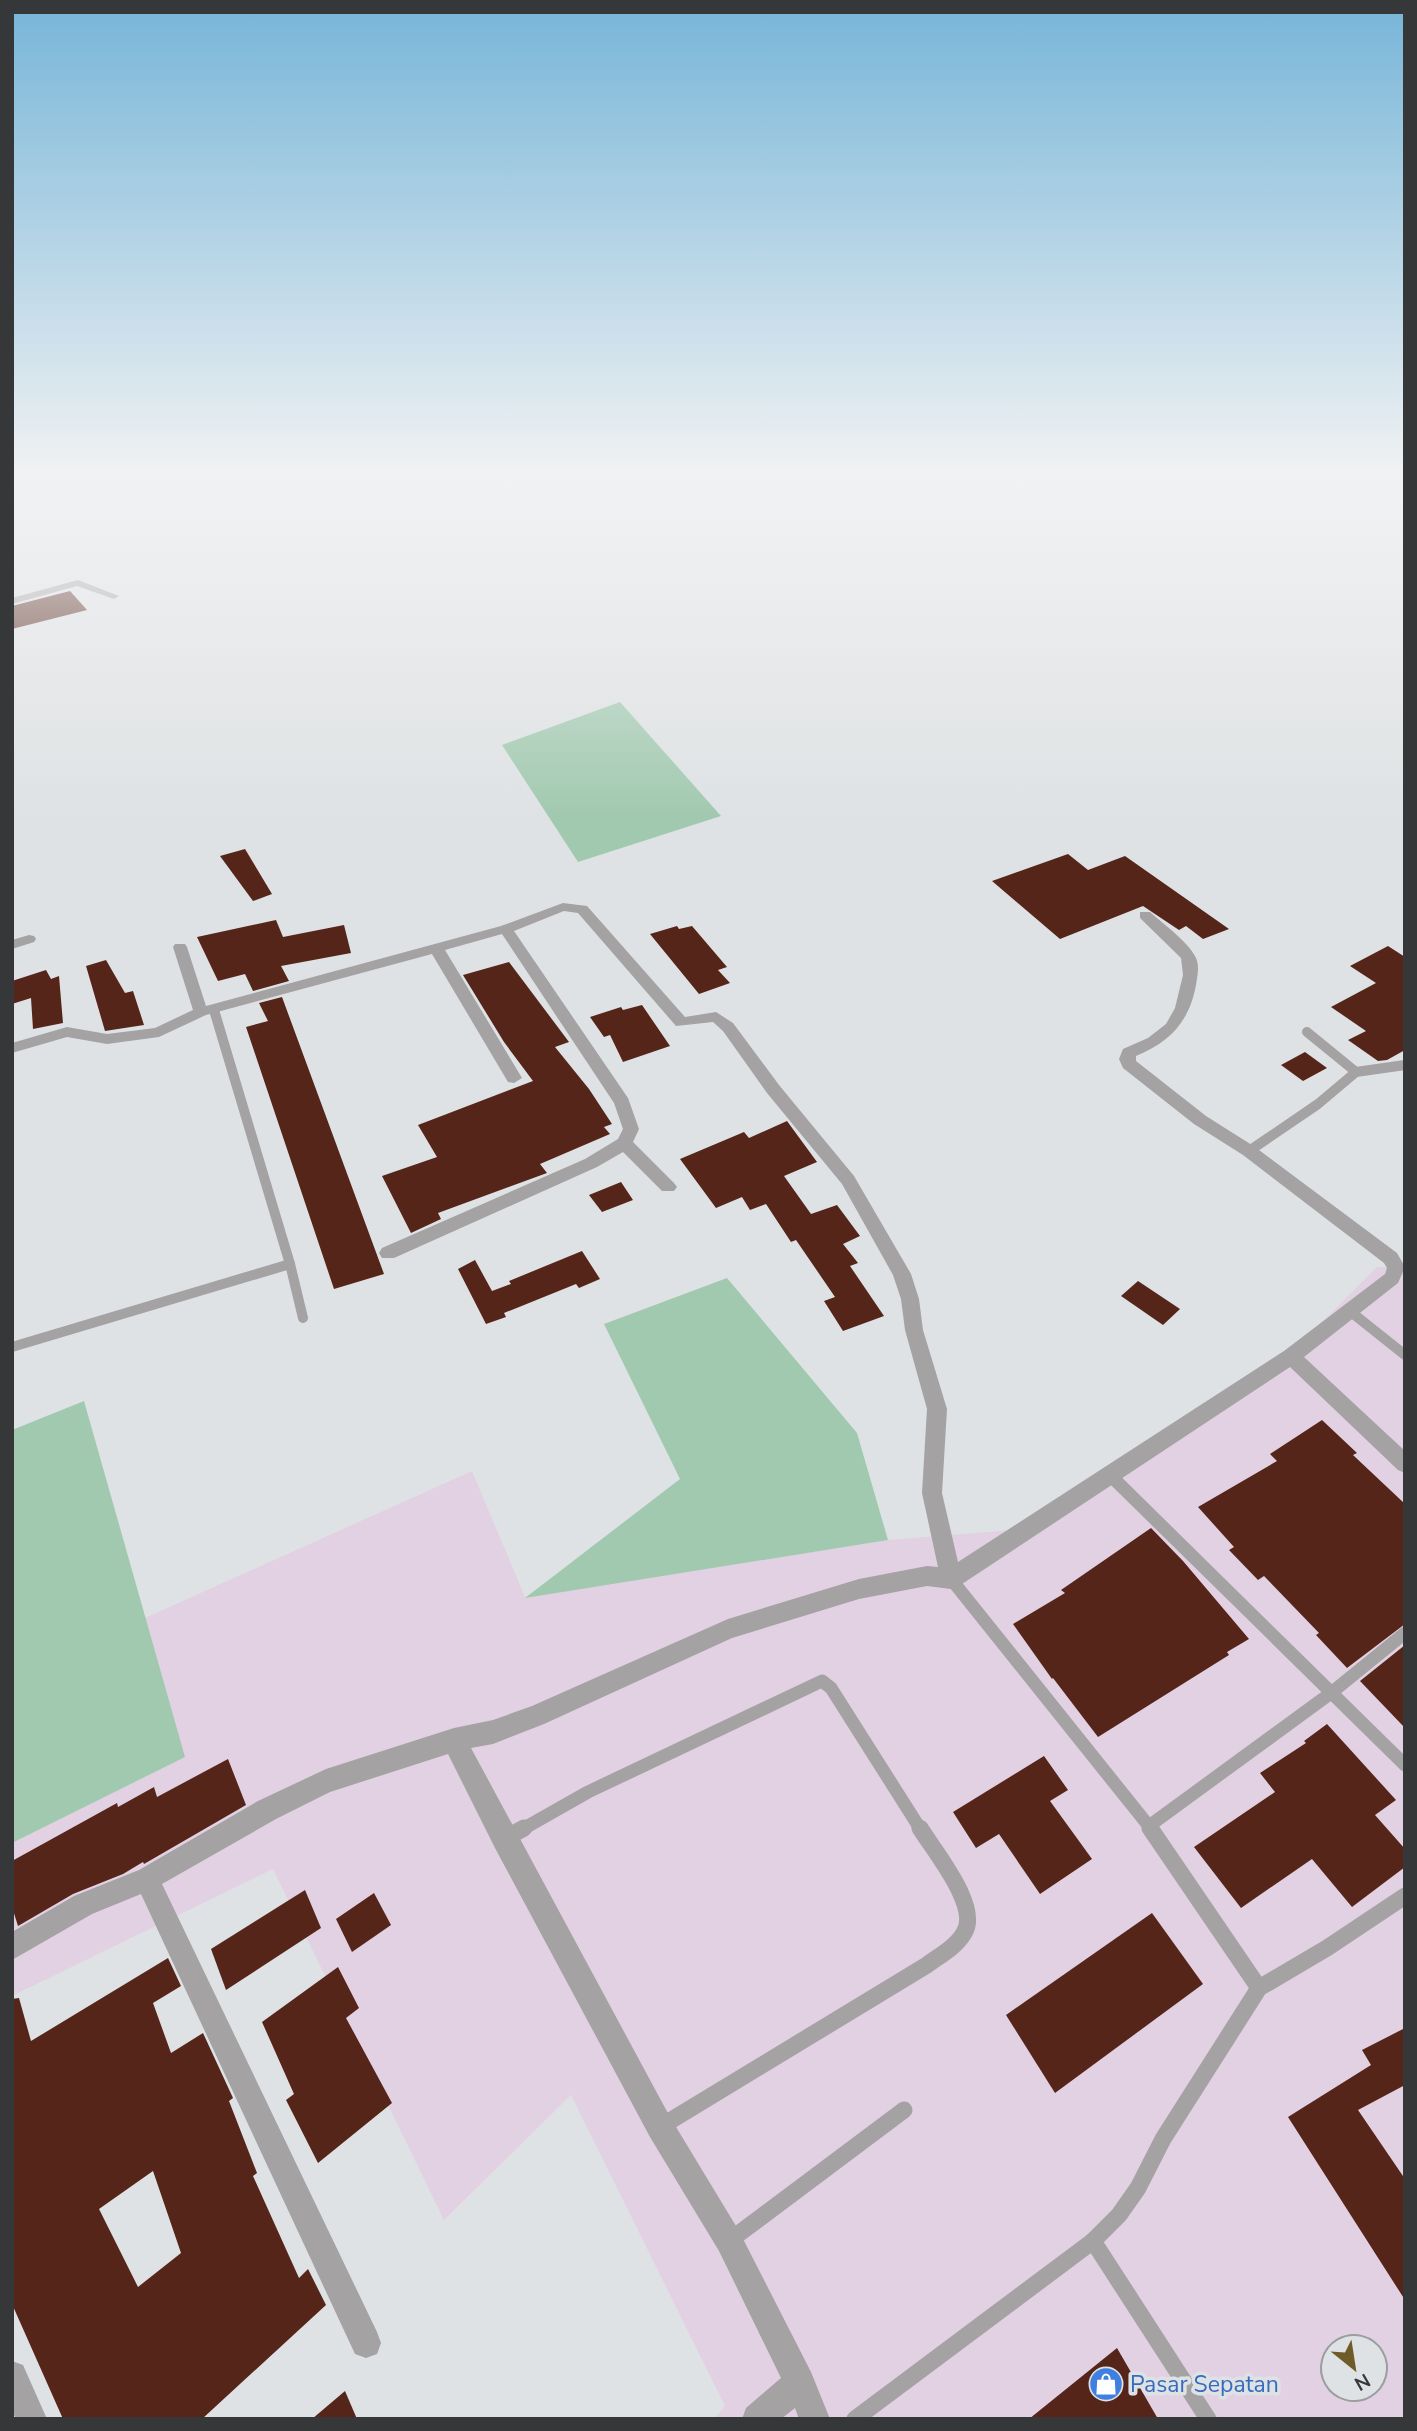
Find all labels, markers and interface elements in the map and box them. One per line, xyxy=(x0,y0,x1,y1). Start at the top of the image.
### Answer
north arrow xyxy=(1319,2333,1389,2403)
shop icon: Pasar Sepatan xyxy=(1087,2365,1125,2403)
text: N xyxy=(1349,2367,1375,2397)
place label: Pasar Sepatan xyxy=(1130,2369,1279,2400)

